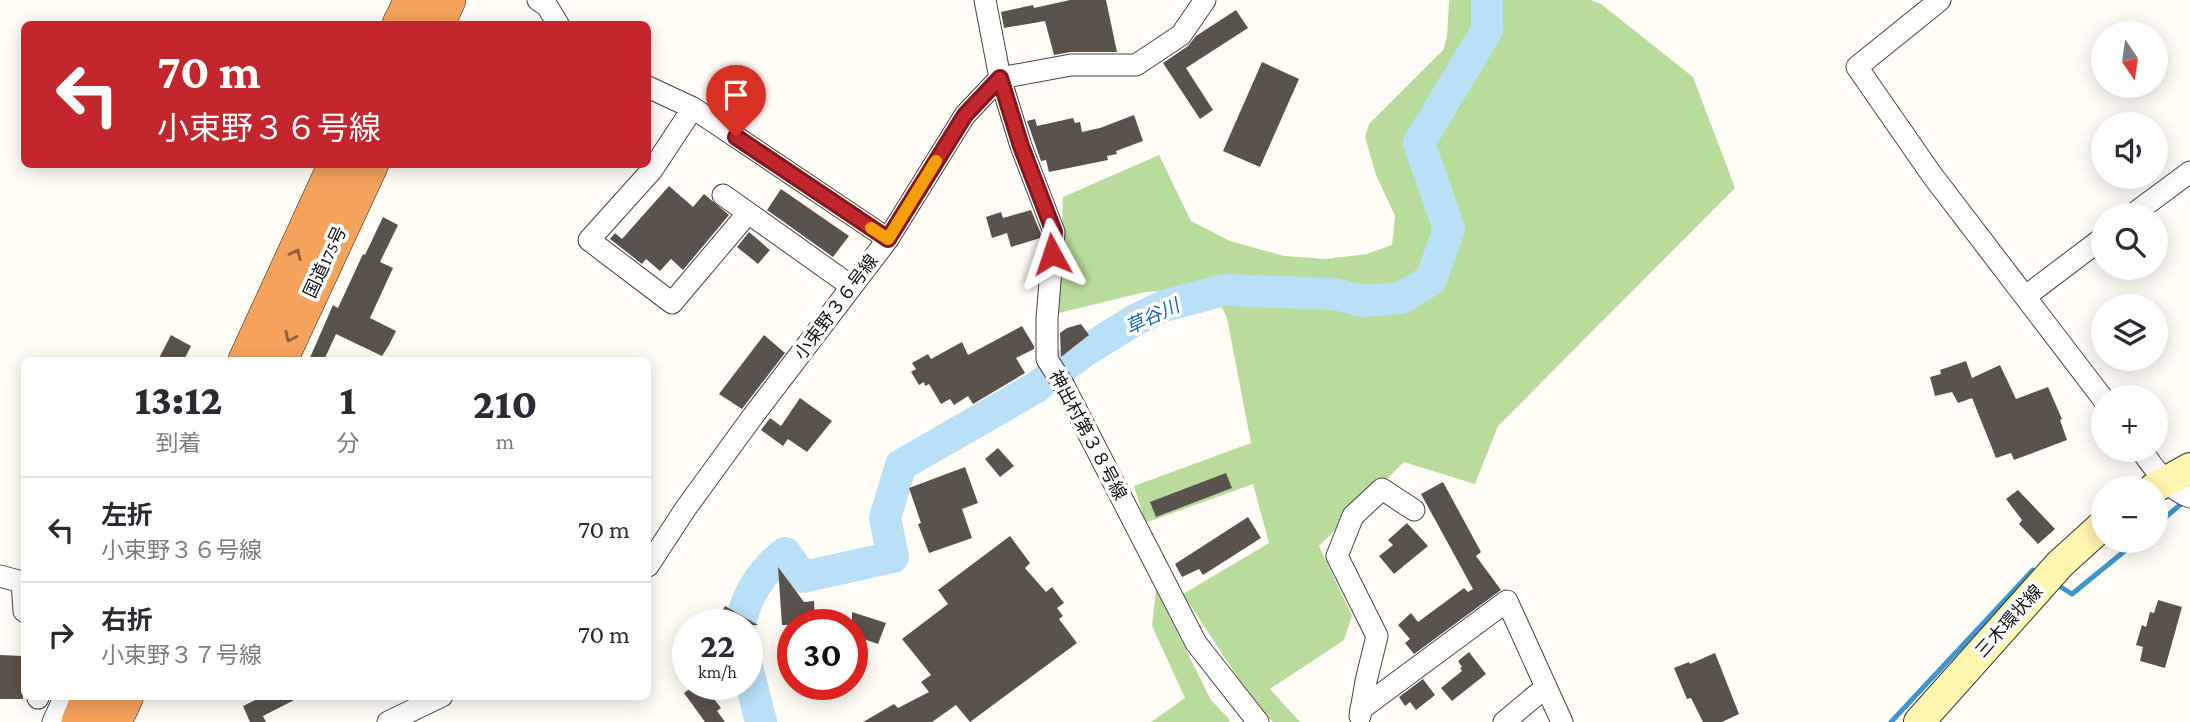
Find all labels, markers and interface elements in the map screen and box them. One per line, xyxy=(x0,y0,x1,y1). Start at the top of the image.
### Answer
north arrow xyxy=(2091,21,2168,98)
map controls xyxy=(2091,21,2168,553)
text: 70 m xyxy=(157,44,261,99)
icon: left xyxy=(42,49,133,140)
pin xyxy=(706,65,766,137)
icon: arrive xyxy=(717,76,755,114)
text: 小束野３６号線 xyxy=(157,110,381,146)
button: sound xyxy=(2091,112,2168,189)
button: search xyxy=(2091,203,2168,280)
position arrow xyxy=(1015,217,1089,291)
street label: 国道175号 xyxy=(300,223,350,301)
one-way arrow xyxy=(288,249,302,261)
street label: 小束野３６号線 xyxy=(790,251,882,363)
water label: 草谷川 xyxy=(1122,294,1184,338)
button: layers xyxy=(2091,294,2168,371)
one-way arrow xyxy=(284,330,298,343)
street label: 神出村第３８号線 xyxy=(1045,367,1131,503)
text: 13:12 xyxy=(135,376,223,423)
text: 1 xyxy=(339,376,356,423)
text: 210 xyxy=(473,380,537,427)
button: + xyxy=(2091,385,2168,462)
text: m xyxy=(496,428,514,454)
text: 到着 xyxy=(156,430,202,456)
text: 分 xyxy=(336,430,359,456)
button: − xyxy=(2091,476,2168,553)
text: 左折 xyxy=(101,501,153,530)
icon: left xyxy=(42,511,80,549)
text: 70 m xyxy=(578,515,630,544)
text: 小束野３６号線 xyxy=(101,537,262,563)
street label: 三木環状線 xyxy=(1971,581,2047,661)
text: 右折 xyxy=(101,606,153,635)
speed limit sign: 30 xyxy=(777,609,868,700)
icon: right xyxy=(42,616,80,654)
text: 70 m xyxy=(578,620,630,649)
text: 22 xyxy=(700,626,735,665)
text: 小束野３７号線 xyxy=(101,642,262,668)
text: km/h xyxy=(698,662,737,682)

